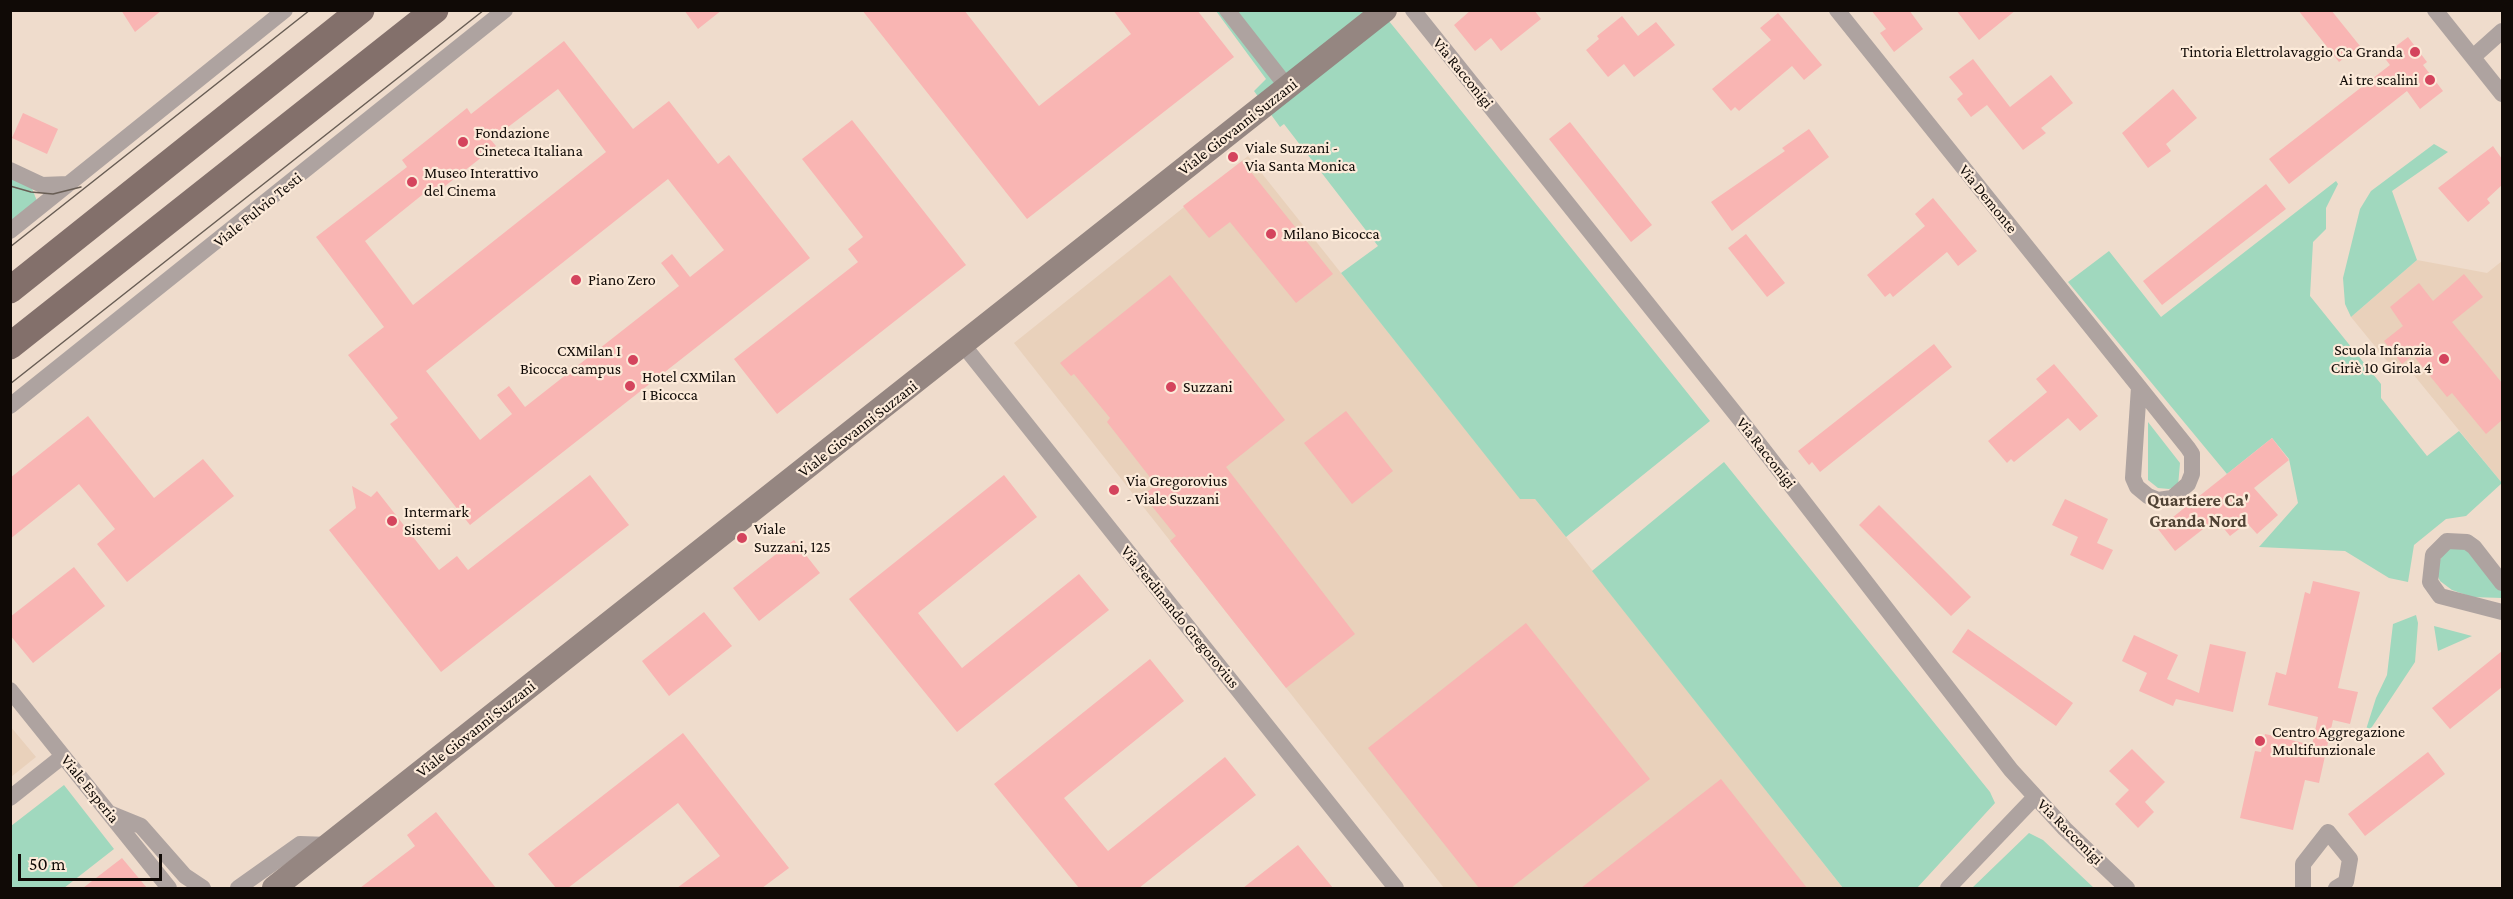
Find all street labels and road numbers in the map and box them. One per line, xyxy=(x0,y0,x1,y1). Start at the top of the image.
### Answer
street label: Via Racconigi xyxy=(1429,34,1497,112)
street label: Viale Giovanni Suzzani xyxy=(1175,75,1301,179)
street label: Via Demonte xyxy=(1954,161,2022,237)
street label: Viale Fulvio Testi xyxy=(210,168,306,252)
street label: Viale Giovanni Suzzani xyxy=(795,377,921,481)
street label: Via Racconigi xyxy=(1732,413,1800,493)
street label: Via Ferdinando Gregorovius xyxy=(1117,542,1243,692)
street label: Viale Giovanni Suzzani xyxy=(413,677,539,781)
street label: Viale Esperia xyxy=(57,751,123,827)
street label: Via Racconigi xyxy=(2033,795,2107,869)

